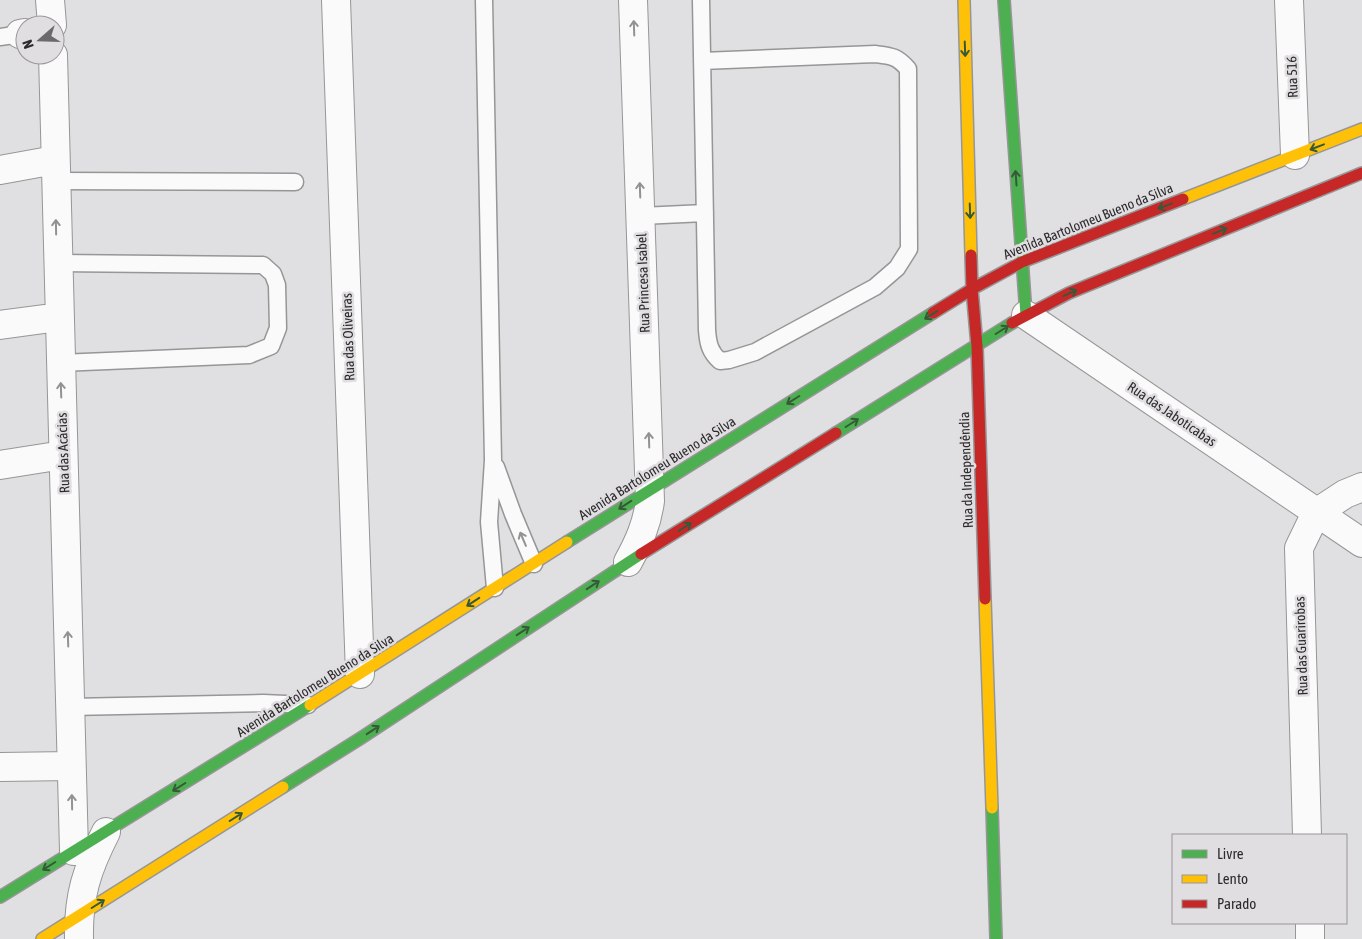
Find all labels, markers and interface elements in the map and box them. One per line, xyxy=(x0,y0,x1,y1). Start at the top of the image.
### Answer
north arrow xyxy=(15,15,65,65)
one-way arrow xyxy=(629,20,639,36)
text: N xyxy=(19,38,37,51)
one-way arrow xyxy=(961,40,970,56)
street label: Rua 516 xyxy=(1283,55,1301,98)
one-way arrow xyxy=(1309,143,1324,152)
one-way arrow xyxy=(1011,171,1021,187)
street label: Avenida Bartolomeu Bueno da Silva xyxy=(1001,180,1175,262)
one-way arrow xyxy=(635,182,644,198)
one-way arrow xyxy=(1158,201,1173,211)
one-way arrow xyxy=(965,202,975,219)
one-way arrow xyxy=(52,219,61,235)
one-way arrow xyxy=(1212,226,1227,235)
street label: Rua Princesa Isabel xyxy=(633,233,653,333)
one-way arrow xyxy=(1062,287,1077,297)
street label: Rua das Oliveiras xyxy=(338,293,358,381)
one-way arrow xyxy=(924,310,938,320)
one-way arrow xyxy=(994,325,1008,335)
street label: Rua das Jaboticabas xyxy=(1125,378,1219,450)
one-way arrow xyxy=(56,382,66,398)
one-way arrow xyxy=(786,396,800,406)
street label: Rua da Independêndia xyxy=(956,411,976,529)
street label: Rua das Acácias xyxy=(54,412,72,494)
street label: Avenida Bartolomeu Bueno da Silva xyxy=(576,413,738,523)
one-way arrow xyxy=(845,417,859,427)
one-way arrow xyxy=(644,432,653,448)
one-way arrow xyxy=(618,499,632,510)
one-way arrow xyxy=(677,522,691,532)
one-way arrow xyxy=(518,532,528,547)
one-way arrow xyxy=(586,580,600,591)
street label: Rua das Guarirobas xyxy=(1291,596,1311,696)
one-way arrow xyxy=(467,597,481,607)
one-way arrow xyxy=(516,626,530,636)
street label: Avenida Bartolomeu Bueno da Silva xyxy=(234,630,396,740)
one-way arrow xyxy=(63,632,73,648)
one-way arrow xyxy=(366,725,380,735)
one-way arrow xyxy=(172,782,186,792)
one-way arrow xyxy=(68,794,77,810)
one-way arrow xyxy=(228,812,242,822)
legend xyxy=(1172,834,1347,924)
text: Livre xyxy=(1217,845,1244,862)
one-way arrow xyxy=(43,861,57,871)
text: Lento xyxy=(1217,870,1248,887)
text: Parado xyxy=(1217,895,1256,912)
one-way arrow xyxy=(91,898,105,909)

